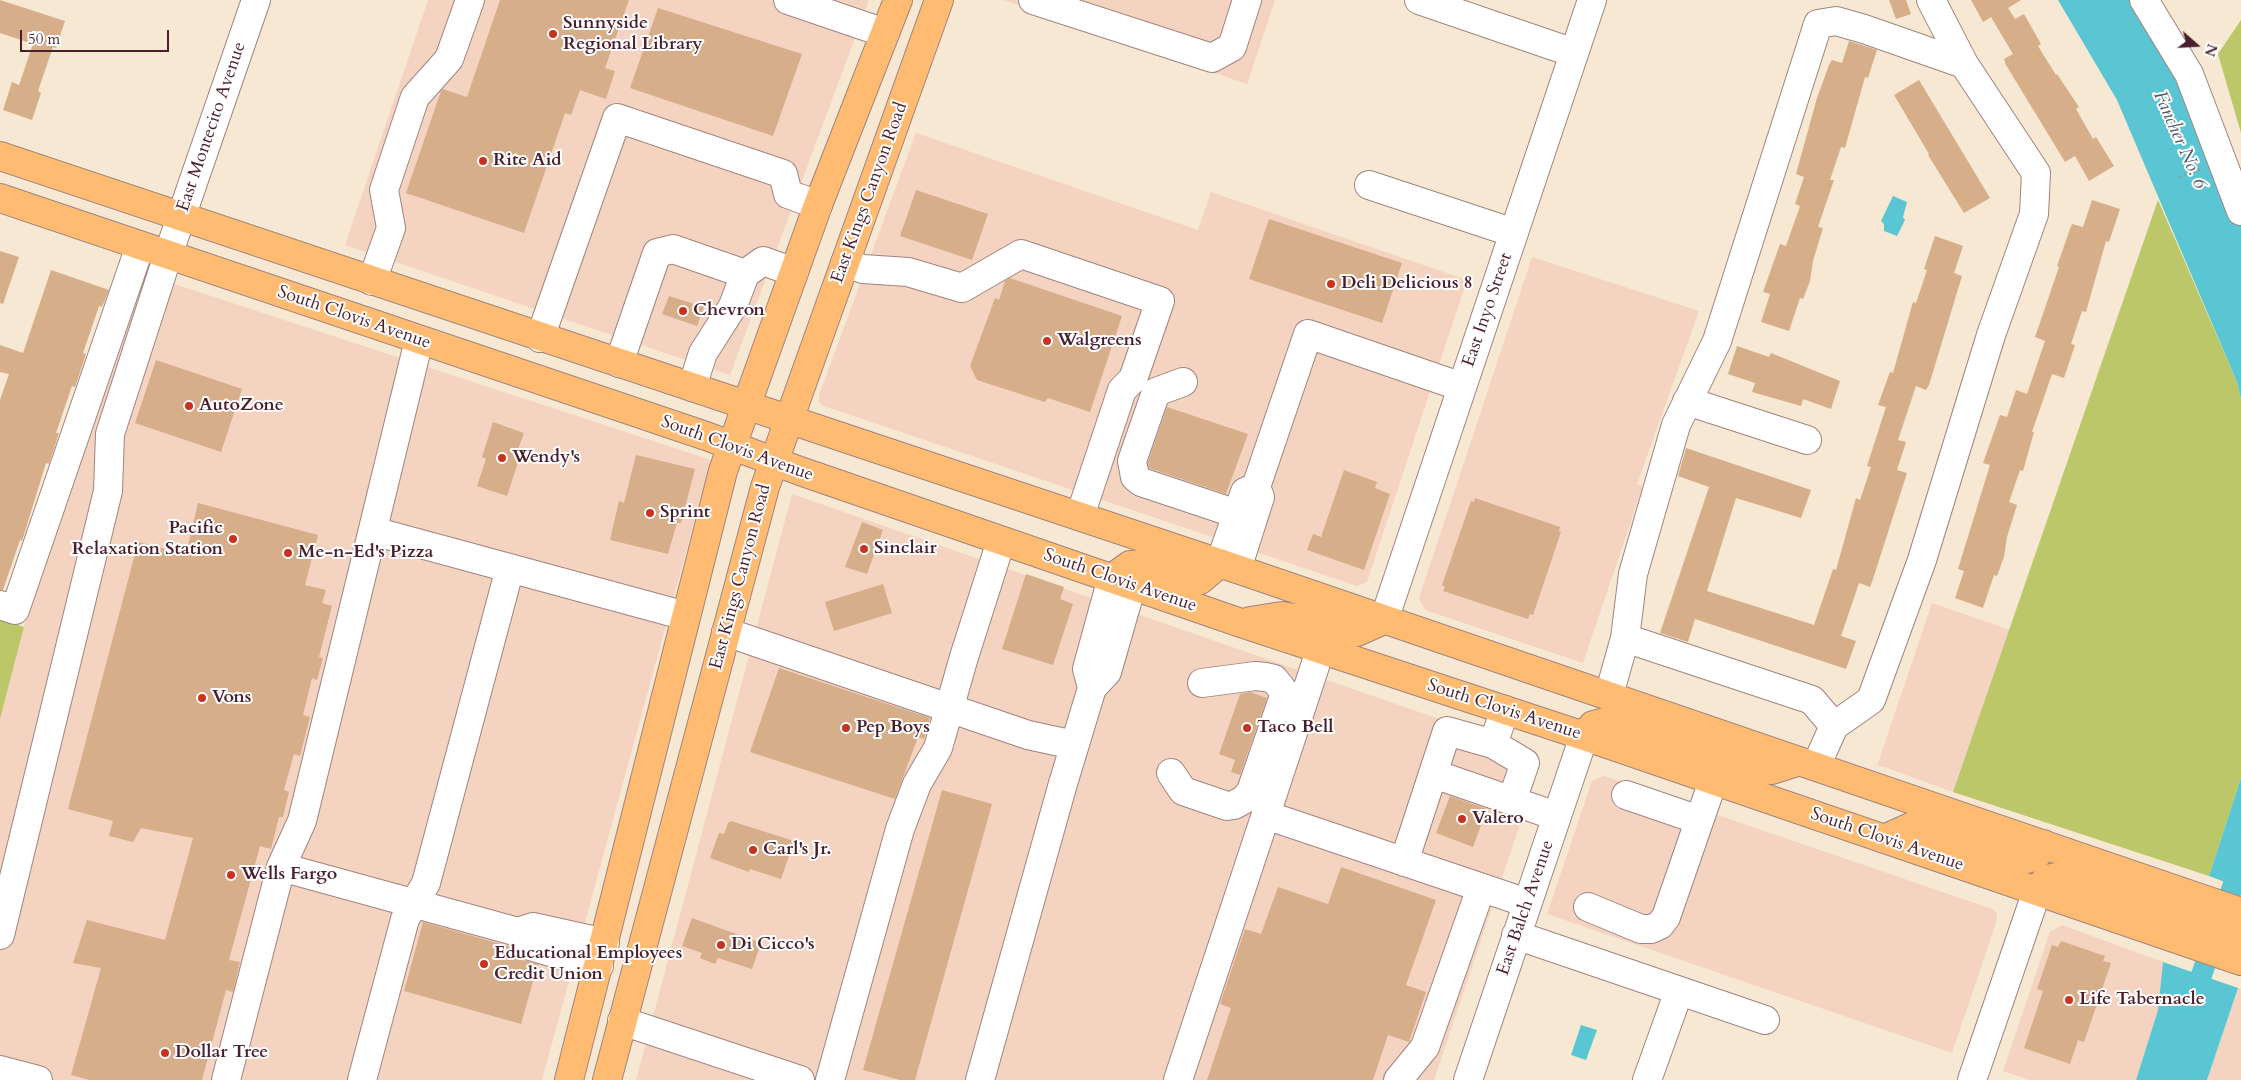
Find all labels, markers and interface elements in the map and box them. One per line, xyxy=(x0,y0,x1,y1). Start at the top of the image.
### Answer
place label: Sunnyside Regional Library xyxy=(563,13,703,56)
scale bar xyxy=(22,20,171,52)
north arrow xyxy=(2171,20,2221,70)
marker: Sunnyside Regional Library xyxy=(547,28,559,40)
text: 50 m xyxy=(28,29,60,49)
street label: East Montecito Avenue xyxy=(173,39,251,215)
text: N xyxy=(2200,41,2222,59)
water label: Fancher No. 6 xyxy=(2147,88,2211,192)
street label: East Kings Canyon Road xyxy=(827,100,913,286)
place label: Rite Aid xyxy=(493,150,562,172)
marker: Rite Aid xyxy=(477,155,489,167)
street label: East Inyo Street xyxy=(1458,250,1518,370)
place label: Deli Delicious 8 xyxy=(1341,273,1473,295)
marker: Deli Delicious 8 xyxy=(1325,278,1337,290)
street label: South Clovis Avenue xyxy=(275,282,433,354)
place label: Chevron xyxy=(693,300,765,322)
marker: Chevron xyxy=(677,305,689,317)
place label: Walgreens xyxy=(1057,330,1142,352)
marker: Walgreens xyxy=(1041,335,1053,347)
place label: AutoZone xyxy=(199,395,284,417)
marker: AutoZone xyxy=(183,400,195,412)
street label: South Clovis Avenue xyxy=(658,411,816,487)
place label: Wendy's xyxy=(512,447,580,469)
marker: Wendy's xyxy=(496,452,508,464)
street label: East Kings Canyon Road xyxy=(706,482,776,672)
place label: Sprint xyxy=(660,502,710,524)
marker: Sprint xyxy=(644,507,656,519)
place label: Pacific Relaxation Station xyxy=(72,518,223,560)
marker: Pacific Relaxation Station xyxy=(227,533,239,545)
place label: Sinclair xyxy=(874,538,937,560)
place label: Me-n-Ed's Pizza xyxy=(298,542,433,564)
marker: Sinclair xyxy=(858,543,870,555)
street label: South Clovis Avenue xyxy=(1041,545,1199,617)
marker: Me-n-Ed's Pizza xyxy=(282,547,294,559)
street label: South Clovis Avenue xyxy=(1424,675,1584,745)
place label: Vons xyxy=(212,687,251,709)
marker: Vons xyxy=(196,692,208,704)
place label: Pep Boys xyxy=(856,717,930,739)
place label: Taco Bell xyxy=(1257,717,1334,739)
marker: Pep Boys xyxy=(840,722,852,734)
marker: Taco Bell xyxy=(1241,722,1253,734)
street label: South Clovis Avenue xyxy=(1808,804,1966,876)
place label: Valero xyxy=(1472,808,1524,830)
marker: Valero xyxy=(1456,813,1468,825)
street label: East Balch Avenue xyxy=(1493,838,1559,978)
place label: Carl's Jr. xyxy=(763,839,831,861)
marker: Carl's Jr. xyxy=(747,844,759,856)
place label: Wells Fargo xyxy=(241,864,337,886)
marker: Wells Fargo xyxy=(225,869,237,881)
place label: Di Cicco's xyxy=(731,934,815,956)
marker: Di Cicco's xyxy=(715,939,727,951)
place label: Educational Employees Credit Union xyxy=(494,943,682,986)
marker: Educational Employees Credit Union xyxy=(478,958,490,970)
place label: Life Tabernacle xyxy=(2079,989,2205,1011)
marker: Life Tabernacle xyxy=(2063,994,2075,1006)
place label: Dollar Tree xyxy=(175,1042,268,1064)
marker: Dollar Tree xyxy=(159,1047,171,1059)

